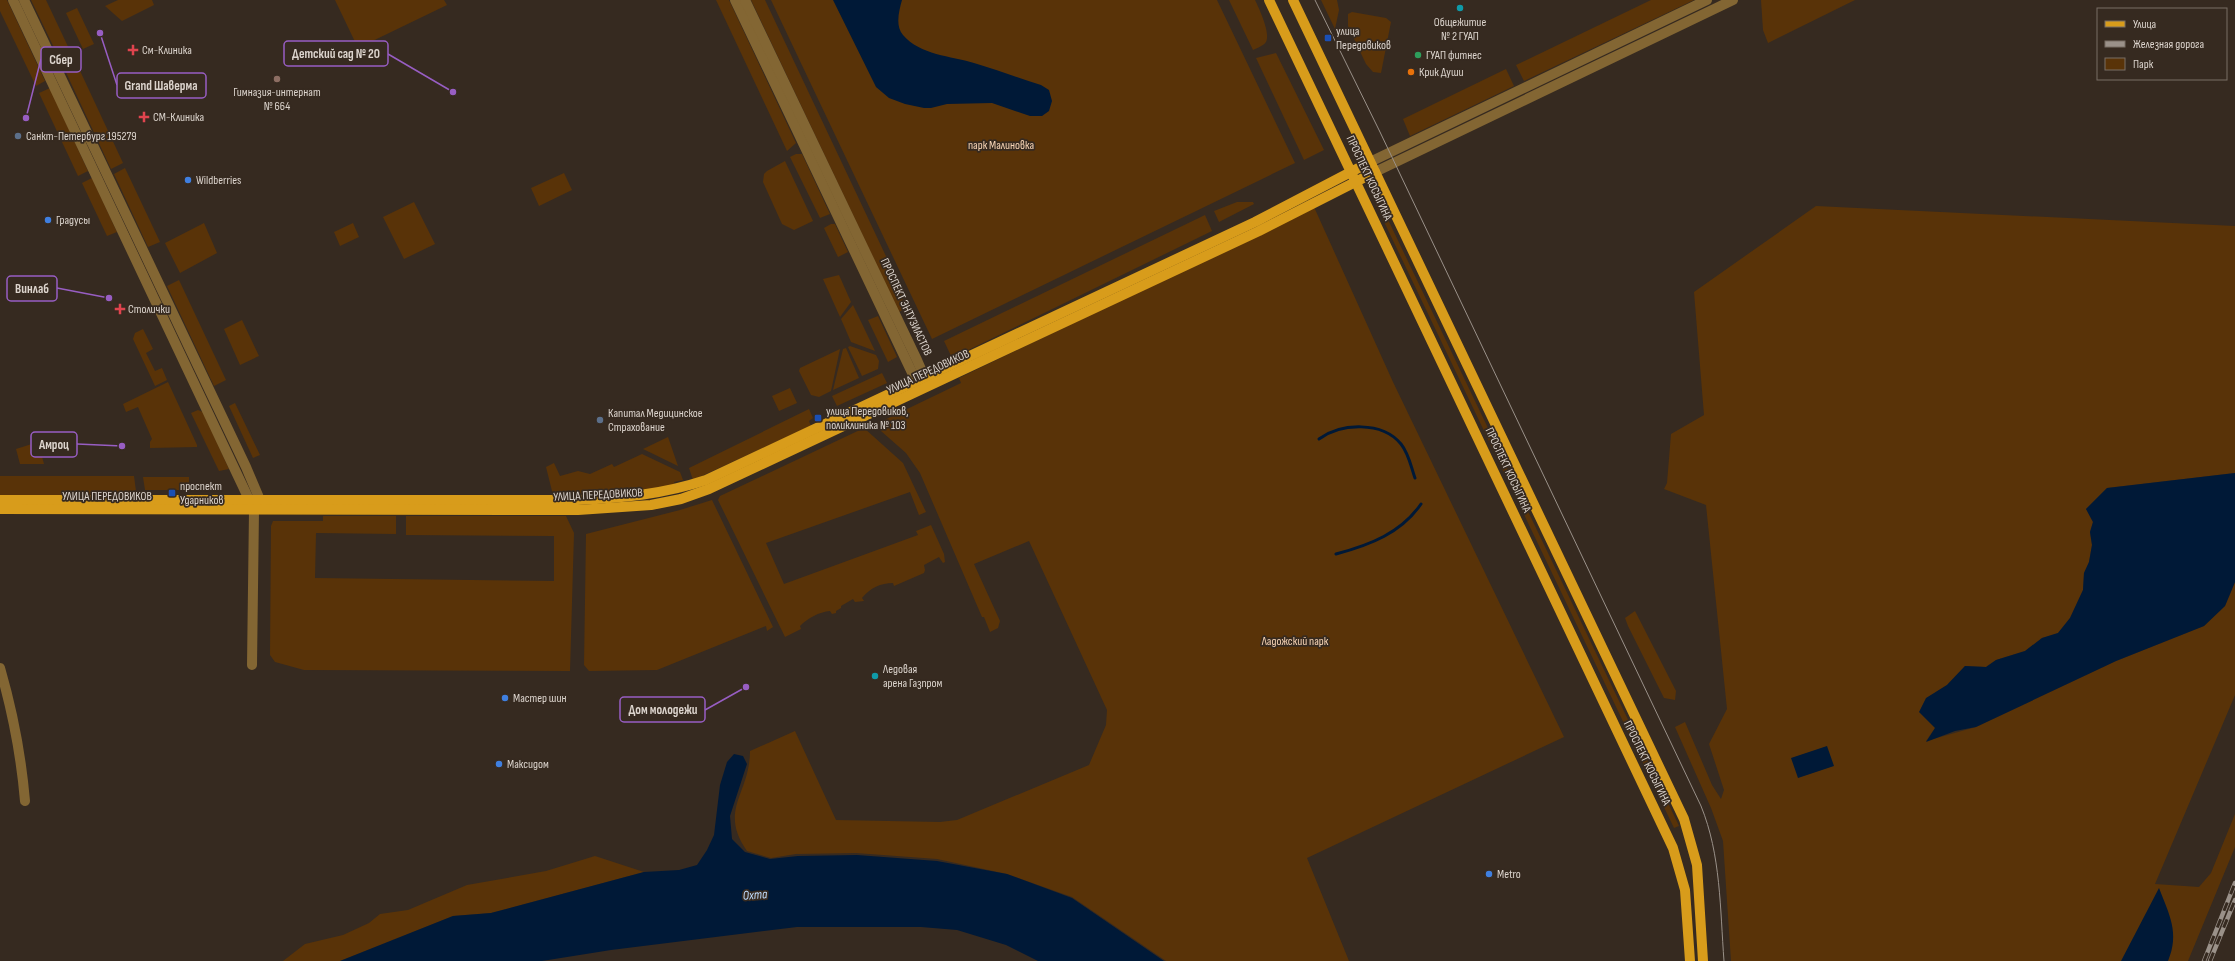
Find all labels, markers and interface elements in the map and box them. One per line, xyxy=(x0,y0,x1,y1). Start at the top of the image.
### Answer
marker: Общежитие № 2 ГУАП xyxy=(1455,3,1465,13)
legend xyxy=(2097,8,2227,80)
place label: Общежитие № 2 ГУАП xyxy=(1434,15,1486,44)
text: Улица xyxy=(2133,17,2157,32)
place label: улица Передовиков xyxy=(1336,24,1391,53)
marker: улица Передовиков xyxy=(1323,33,1333,43)
text: Железная дорога xyxy=(2133,37,2205,52)
callout: Детский сад № 20 xyxy=(284,41,388,66)
place label: См-Клиника xyxy=(142,43,192,58)
marker: См-Клиника xyxy=(127,44,139,56)
text: Детский сад № 20 xyxy=(292,46,380,62)
callout: Сбер xyxy=(41,47,81,72)
place label: ГУАП фитнес xyxy=(1426,48,1482,63)
marker: ГУАП фитнес xyxy=(1413,50,1423,60)
text: Сбер xyxy=(49,52,73,68)
text: Парк xyxy=(2133,57,2154,72)
place label: Крик Души xyxy=(1419,65,1464,80)
marker: Крик Души xyxy=(1406,67,1416,77)
callout: Grand Шаверма xyxy=(117,73,206,98)
marker: Гимназия-интернат № 664 xyxy=(272,74,282,84)
text: Grand Шаверма xyxy=(125,78,197,94)
place label: Гимназия-интернат № 664 xyxy=(233,85,321,114)
place label: СМ-Клиника xyxy=(153,110,205,125)
marker: СМ-Клиника xyxy=(138,111,150,123)
place label: Санкт-Петербург 195279 xyxy=(26,129,137,144)
marker: Санкт-Петербург 195279 xyxy=(13,131,23,141)
street label: ПРОСПЕКТ КОСЫГИНА xyxy=(1343,133,1396,224)
park label: парк Малиновка xyxy=(968,138,1034,153)
place label: Wildberries xyxy=(196,173,241,188)
marker: Wildberries xyxy=(183,175,193,185)
place label: Градусы xyxy=(56,213,90,228)
marker: Градусы xyxy=(43,215,53,225)
street label: ПРОСПЕКТ ЭНТУЗИАСТОВ xyxy=(877,256,935,358)
callout: Винлаб xyxy=(7,276,57,301)
text: Винлаб xyxy=(15,281,49,297)
place label: Столички xyxy=(128,302,170,317)
marker: Столички xyxy=(115,304,125,314)
street label: УЛИЦА ПЕРЕДОВИКОВ xyxy=(884,346,972,398)
place label: улица Передовиков, поликлиника № 103 xyxy=(826,404,909,433)
place label: Капитал Медицинское Страхование xyxy=(608,406,703,435)
marker: улица Передовиков, поликлиника № 103 xyxy=(813,413,823,423)
marker: Капитал Медицинское Страхование xyxy=(595,415,605,425)
street label: ПРОСПЕКТ КОСЫГИНА xyxy=(1482,425,1535,516)
callout: Амроц xyxy=(31,432,77,457)
text: Амроц xyxy=(38,437,69,453)
place label: проспект Ударников xyxy=(180,479,224,508)
street label: УЛИЦА ПЕРЕДОВИКОВ xyxy=(553,485,643,505)
marker: проспект Ударников xyxy=(167,488,177,498)
street label: УЛИЦА ПЕРЕДОВИКОВ xyxy=(62,489,152,504)
park label: Ладожский парк xyxy=(1261,634,1329,649)
place label: Ледовая арена Газпром xyxy=(882,662,943,691)
marker: Ледовая арена Газпром xyxy=(870,671,880,681)
place label: Мастер шин xyxy=(513,691,567,706)
marker: Мастер шин xyxy=(500,693,510,703)
callout: Дом молодежи xyxy=(620,697,705,722)
text: Дом молодежи xyxy=(628,702,698,718)
street label: ПРОСПЕКТ КОСЫГИНА xyxy=(1620,718,1674,809)
place label: Максидом xyxy=(507,757,549,772)
marker: Максидом xyxy=(494,759,504,769)
place label: Metro xyxy=(1497,867,1521,882)
marker: Metro xyxy=(1484,869,1494,879)
water label: Охта xyxy=(742,886,769,904)

